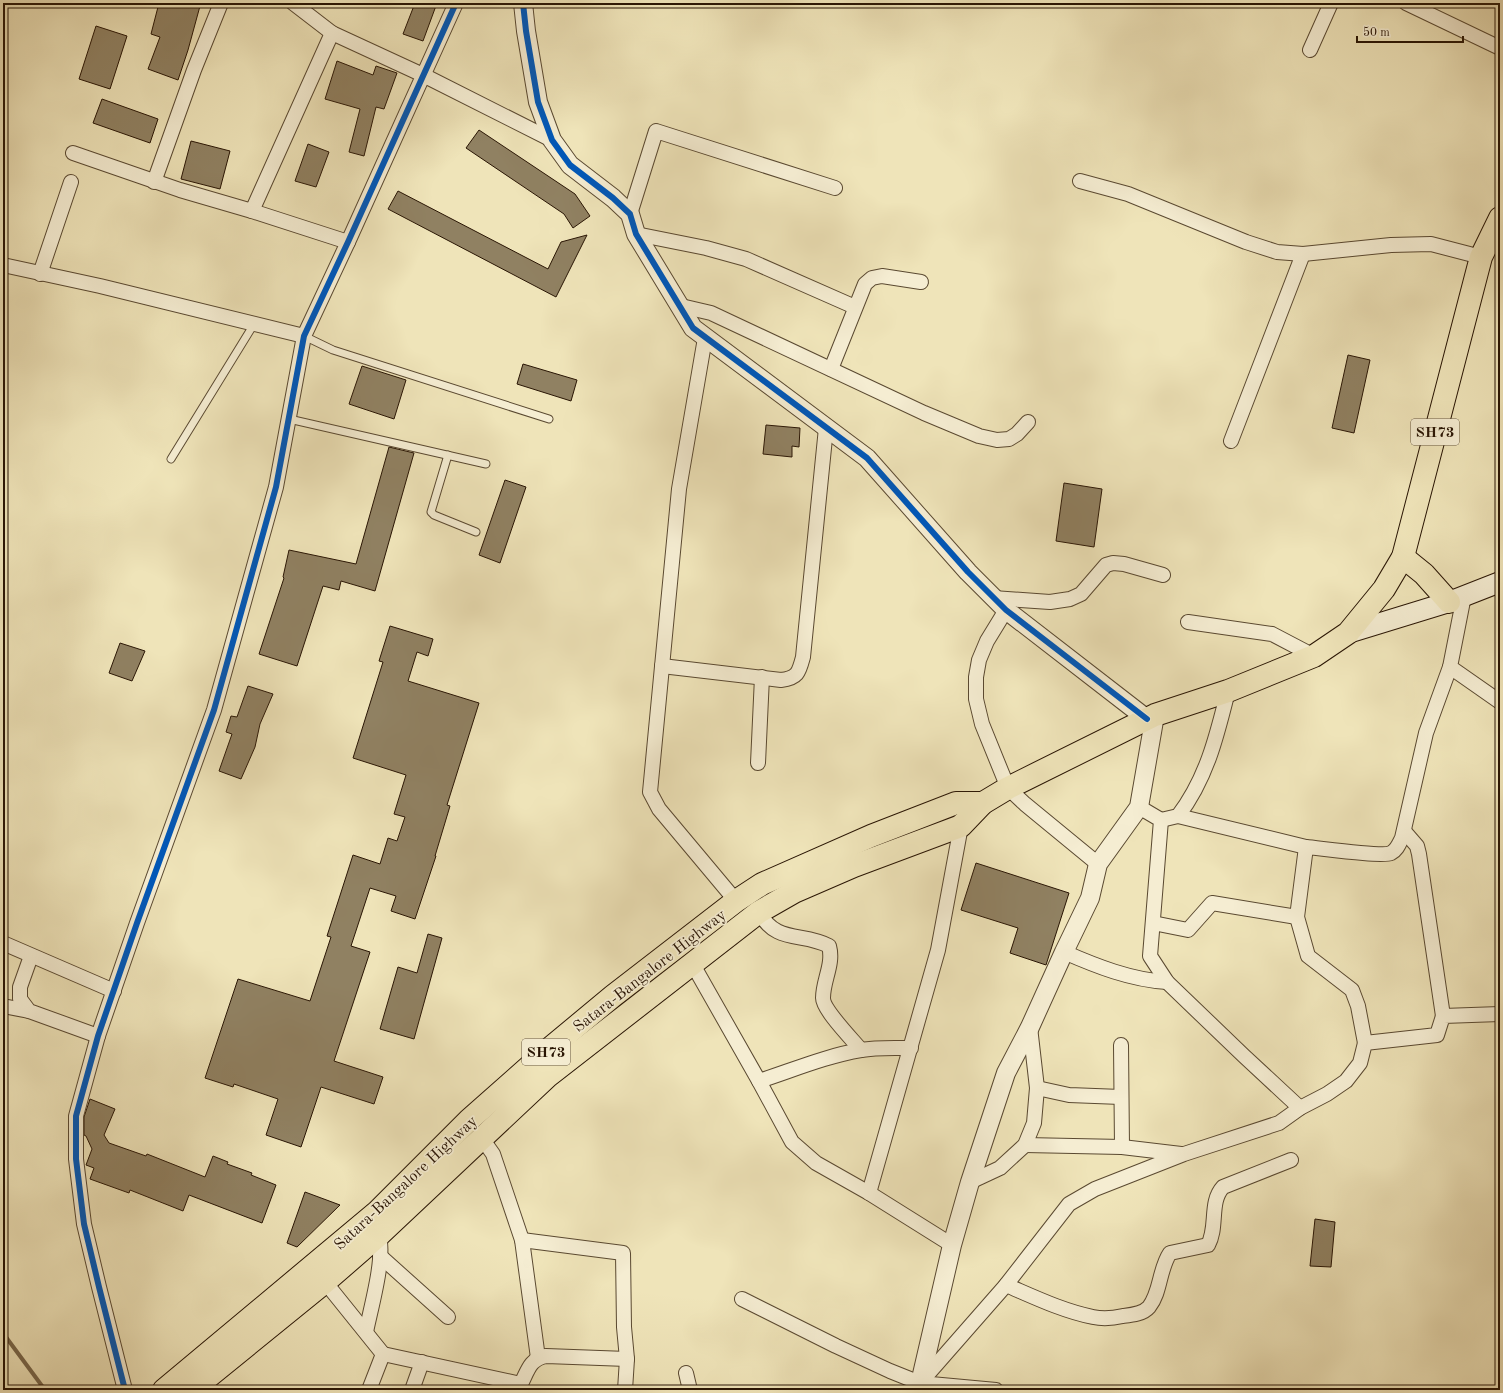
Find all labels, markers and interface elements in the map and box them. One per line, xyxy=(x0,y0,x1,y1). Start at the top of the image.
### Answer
scale bar xyxy=(1357,18,1463,44)
text: 50 m xyxy=(1363,26,1390,39)
road number: SH73 xyxy=(1411,419,1459,445)
street label: Satara-Bangalore Highway xyxy=(571,907,730,1036)
road number: SH73 xyxy=(522,1039,570,1065)
street label: Satara-Bangalore Highway xyxy=(332,1113,481,1254)

